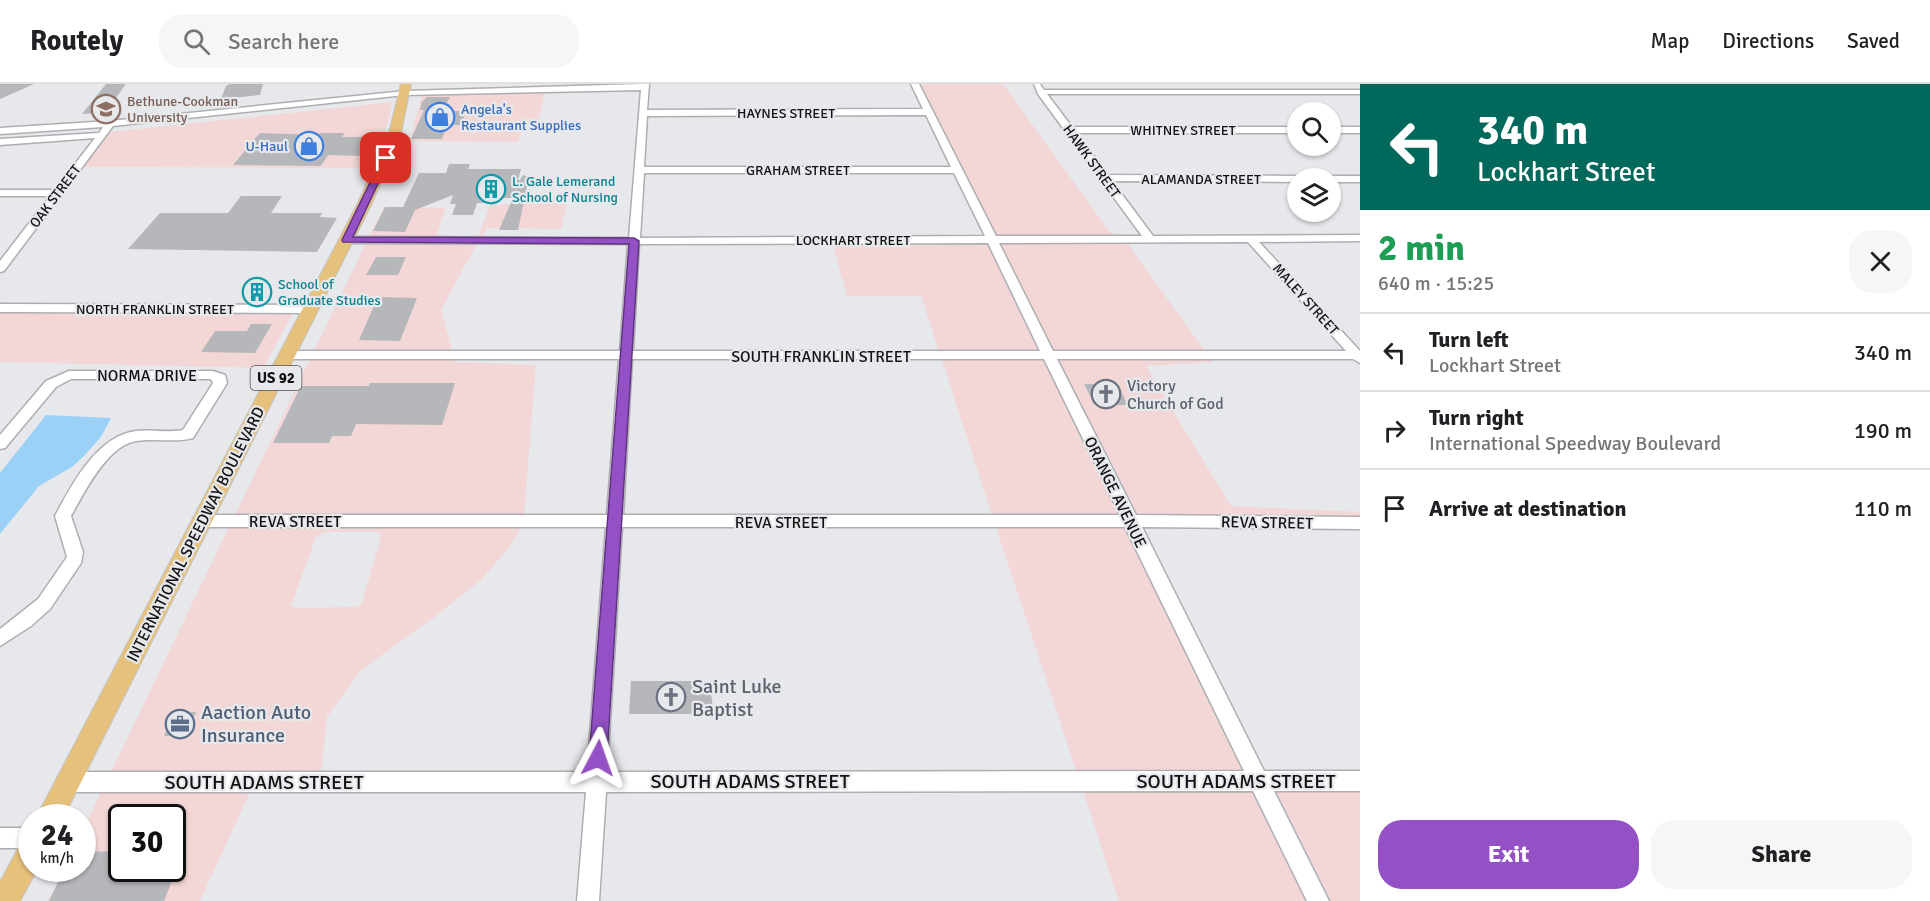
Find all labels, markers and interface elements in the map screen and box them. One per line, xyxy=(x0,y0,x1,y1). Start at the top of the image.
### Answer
search box xyxy=(159,14,579,68)
text: Routely xyxy=(30,24,123,58)
icon: search xyxy=(180,25,213,58)
text: Search here xyxy=(228,28,339,55)
text: Map xyxy=(1651,28,1689,54)
text: Directions xyxy=(1722,28,1814,54)
text: Saved xyxy=(1847,28,1900,54)
school or university icon: Bethune-Cookman University xyxy=(90,93,122,125)
place label: Bethune-Cookman University xyxy=(127,93,238,126)
shop icon: Angela's Restaurant Supplies xyxy=(424,101,456,133)
place label: Angela's Restaurant Supplies xyxy=(461,101,581,134)
map controls xyxy=(1287,102,1341,222)
button: search xyxy=(1287,102,1341,156)
street label: HAYNES STREET xyxy=(737,105,835,122)
text: 340 m xyxy=(1477,105,1588,156)
icon: left xyxy=(1378,108,1456,186)
street label: HAWK STREET xyxy=(1059,121,1124,201)
street label: WHITNEY STREET xyxy=(1130,122,1236,139)
shop icon: U-Haul xyxy=(293,130,325,162)
pin xyxy=(360,132,411,183)
place label: U-Haul xyxy=(245,138,288,155)
icon: arrive xyxy=(369,141,402,174)
text: Lockhart Street xyxy=(1477,156,1655,189)
street label: OAK STREET xyxy=(26,161,85,231)
street label: GRAHAM STREET xyxy=(746,162,850,179)
button: layers xyxy=(1287,168,1341,222)
street label: ALAMANDA STREET xyxy=(1141,171,1261,188)
building icon: L. Gale Lemerand School of Nursing xyxy=(475,173,507,205)
place label: L. Gale Lemerand School of Nursing xyxy=(512,173,618,206)
text: 2 min xyxy=(1378,226,1465,271)
button: close xyxy=(1849,230,1912,293)
street label: LOCKHART STREET xyxy=(796,232,910,249)
street label: MALEY STREET xyxy=(1269,260,1342,339)
text: 640 m · 15:25 xyxy=(1378,271,1494,296)
building icon: School of Graduate Studies xyxy=(241,276,273,308)
place label: School of Graduate Studies xyxy=(278,276,381,309)
street label: NORTH FRANKLIN STREET xyxy=(76,301,234,318)
text: Turn left xyxy=(1429,326,1509,353)
icon: left xyxy=(1378,336,1411,369)
text: 340 m xyxy=(1854,339,1912,366)
street label: SOUTH FRANKLIN STREET xyxy=(731,347,911,367)
text: Lockhart Street xyxy=(1429,353,1561,378)
street label: NORMA DRIVE xyxy=(97,366,197,386)
road number: US 92 xyxy=(250,366,302,390)
place label: Victory Church of God xyxy=(1127,376,1224,414)
church icon: Victory Church of God xyxy=(1090,378,1122,410)
street label: INTERNATIONAL SPEEDWAY BOULEVARD xyxy=(123,404,269,665)
text: Turn right xyxy=(1429,404,1524,431)
icon: right xyxy=(1378,414,1411,447)
text: 190 m xyxy=(1854,417,1912,444)
text: International Speedway Boulevard xyxy=(1429,431,1721,456)
street label: ORANGE AVENUE xyxy=(1079,433,1151,551)
icon: arrive xyxy=(1378,492,1411,525)
text: Arrive at destination xyxy=(1429,495,1626,522)
text: 110 m xyxy=(1854,495,1912,522)
street label: REVA STREET xyxy=(249,512,341,532)
street label: REVA STREET xyxy=(1221,512,1313,534)
street label: REVA STREET xyxy=(735,513,827,533)
place label: Saint Luke Baptist xyxy=(692,674,782,722)
church icon: Saint Luke Baptist xyxy=(655,681,687,713)
place label: Aaction Auto Insurance xyxy=(201,700,311,748)
office icon: Aaction Auto Insurance xyxy=(164,708,196,740)
position arrow xyxy=(566,726,630,790)
street label: SOUTH ADAMS STREET xyxy=(650,769,850,794)
street label: SOUTH ADAMS STREET xyxy=(1136,769,1336,794)
street label: SOUTH ADAMS STREET xyxy=(164,770,364,795)
speed limit sign: 30 xyxy=(108,804,186,882)
text: 24 xyxy=(41,817,73,854)
button: Exit xyxy=(1378,820,1639,889)
button: Share xyxy=(1651,820,1912,889)
text: km/h xyxy=(40,849,74,867)

